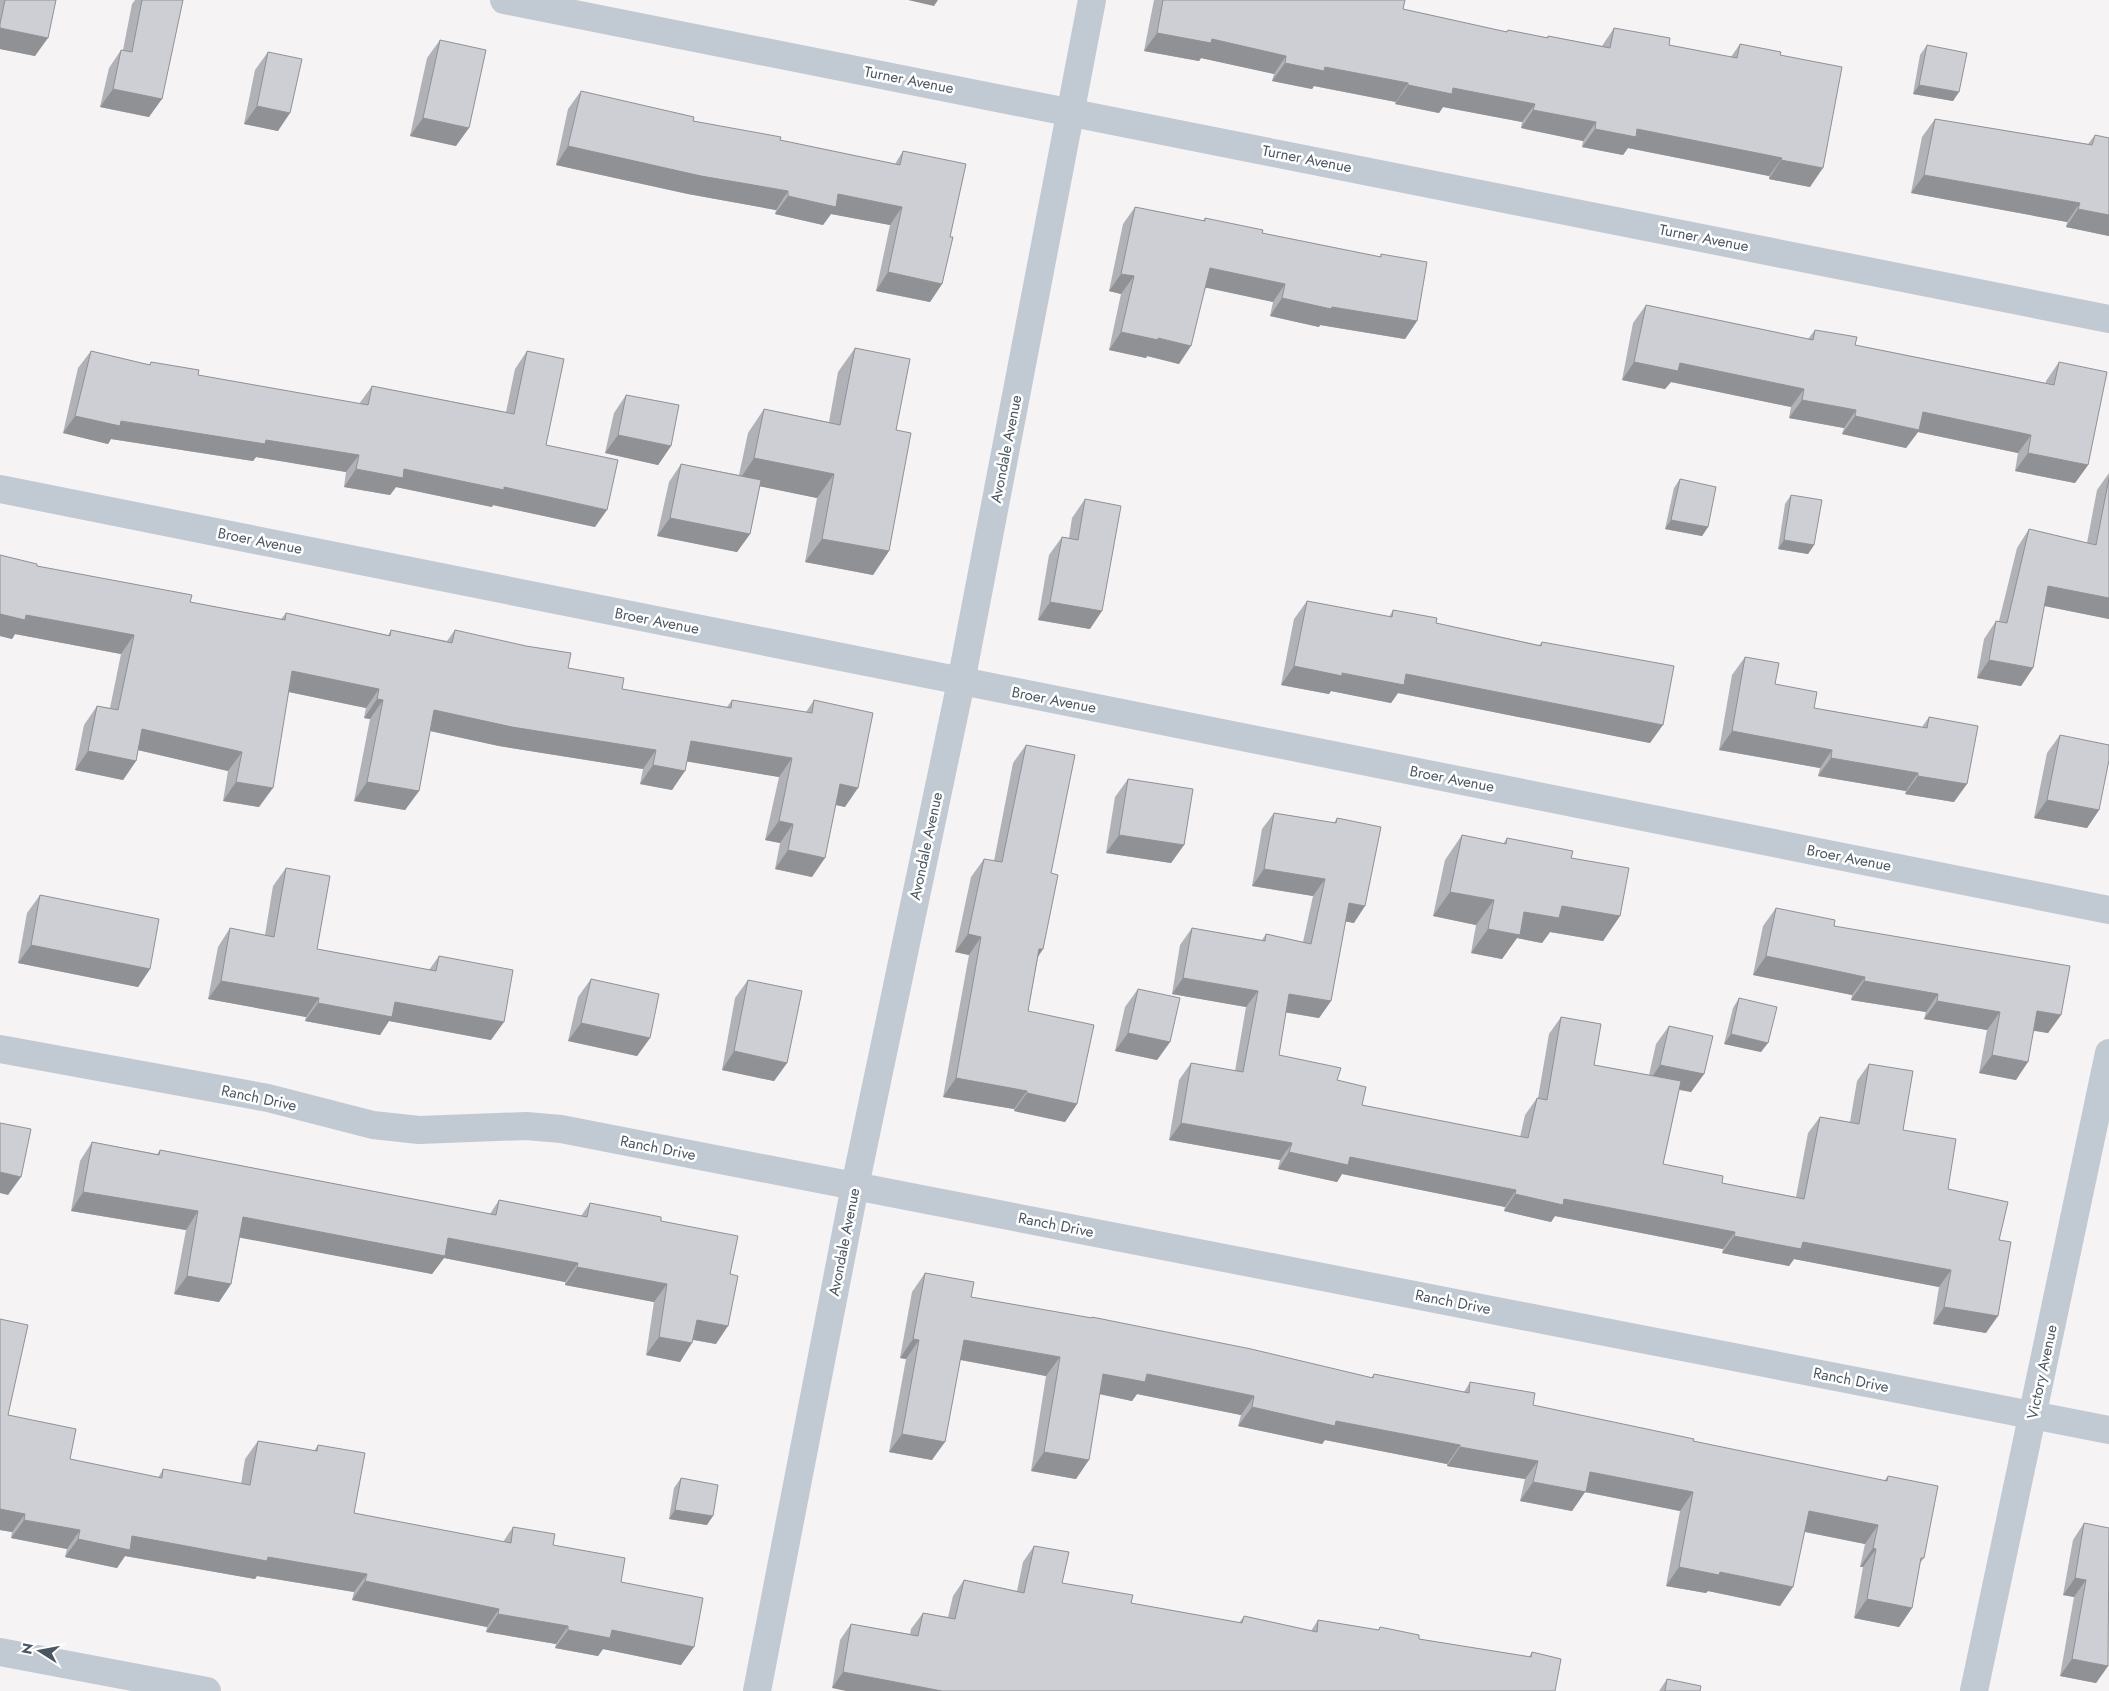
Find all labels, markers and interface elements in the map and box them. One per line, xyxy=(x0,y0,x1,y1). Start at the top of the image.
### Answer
street label: Turner Avenue xyxy=(862,61,956,100)
street label: Turner Avenue xyxy=(1260,140,1354,179)
street label: Turner Avenue xyxy=(1657,219,1751,258)
street label: Avondale Avenue xyxy=(985,393,1027,505)
street label: Broer Avenue xyxy=(216,522,304,560)
street label: Broer Avenue xyxy=(613,602,701,640)
street label: Broer Avenue xyxy=(1010,681,1098,719)
street label: Broer Avenue xyxy=(1408,760,1496,798)
street label: Avondale Avenue xyxy=(904,790,948,902)
street label: Broer Avenue xyxy=(1805,839,1893,877)
street label: Ranch Drive xyxy=(219,1079,299,1117)
street label: Ranch Drive xyxy=(618,1130,698,1166)
street label: Avondale Avenue xyxy=(823,1186,865,1298)
street label: Ranch Drive xyxy=(1016,1207,1096,1243)
street label: Ranch Drive xyxy=(1413,1284,1493,1320)
street label: Victory Avenue xyxy=(2021,1322,2063,1421)
street label: Ranch Drive xyxy=(1811,1362,1891,1398)
north arrow xyxy=(15,1626,65,1676)
text: N xyxy=(16,1641,38,1656)

